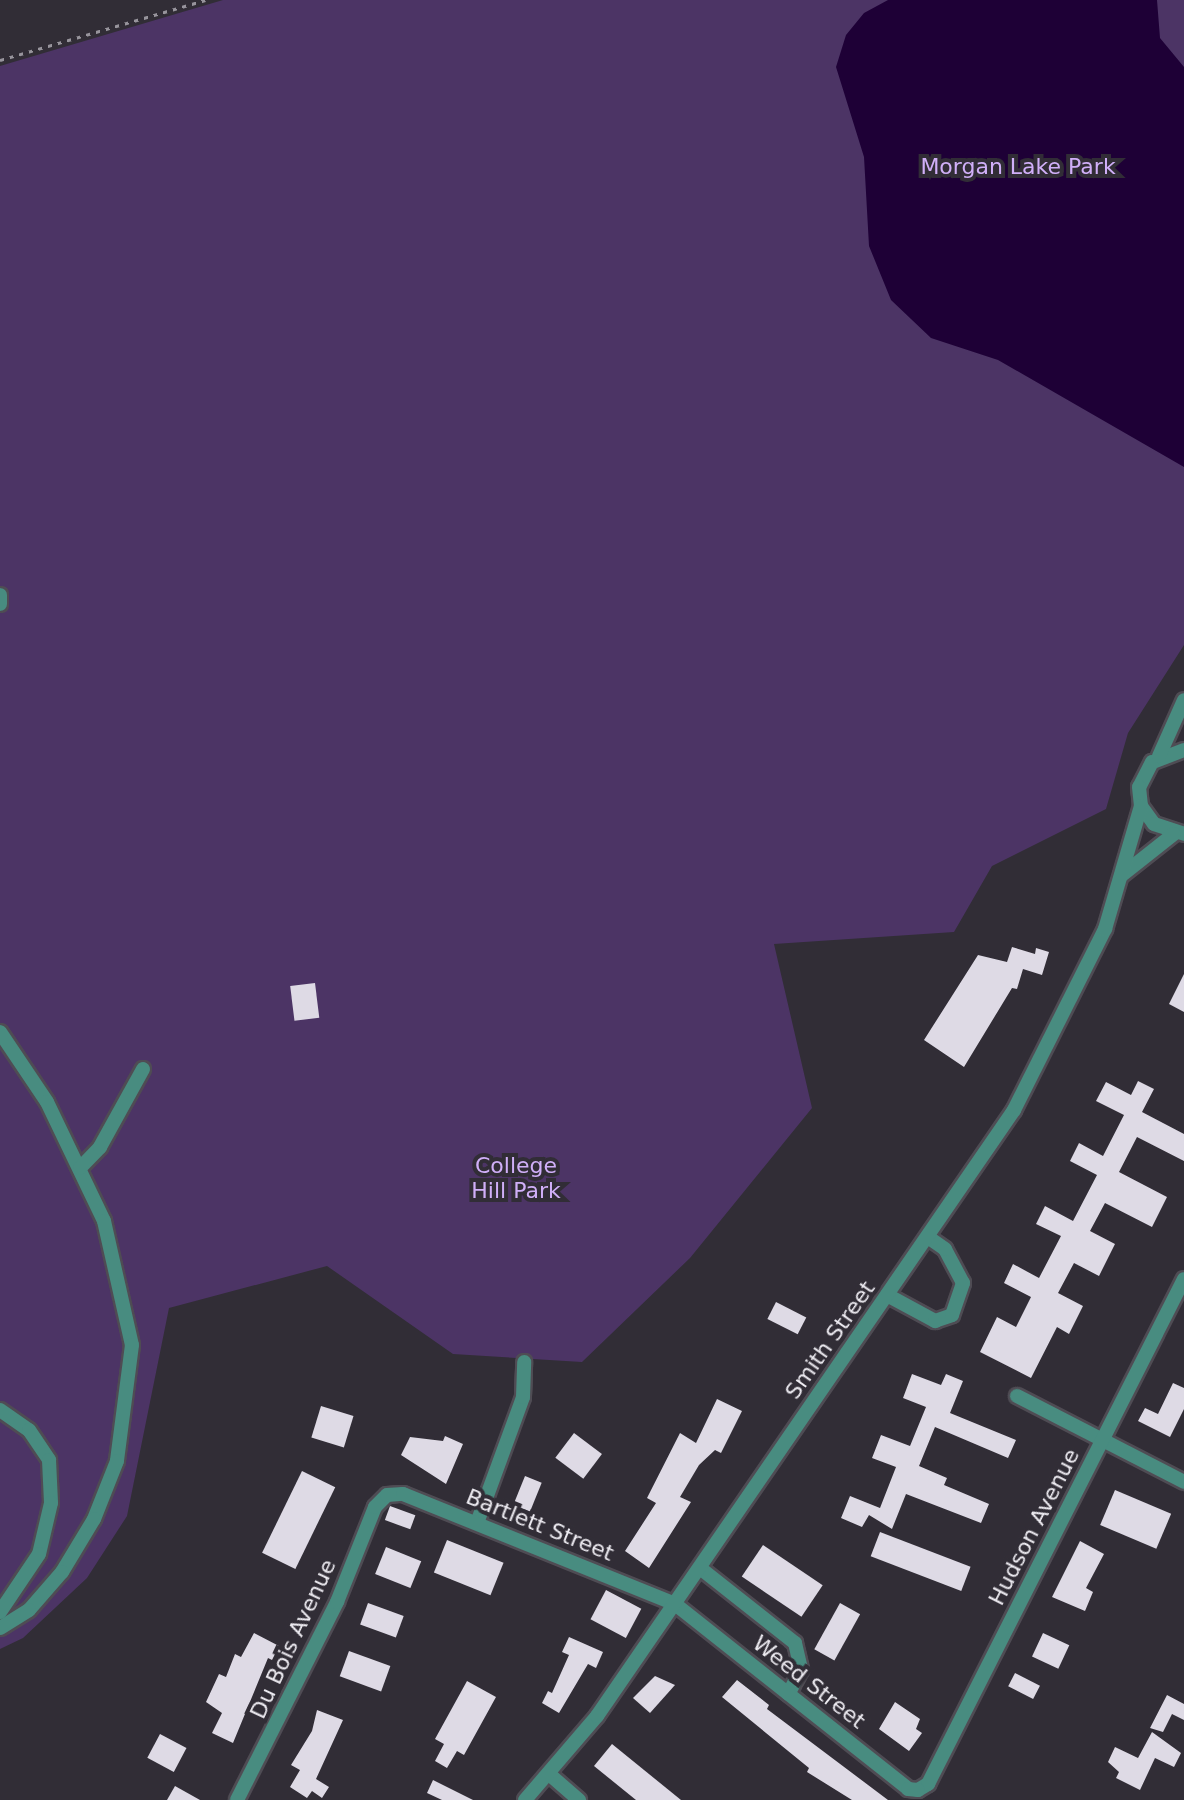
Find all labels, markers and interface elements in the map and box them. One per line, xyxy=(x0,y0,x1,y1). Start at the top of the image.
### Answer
park label: Morgan Lake Park xyxy=(920,154,1116,180)
park label: College Hill Park xyxy=(471,1152,561,1204)
street label: Smith Street xyxy=(780,1276,880,1404)
street label: Hudson Avenue xyxy=(983,1444,1085,1610)
street label: Bartlett Street xyxy=(462,1483,618,1567)
street label: Du Bois Avenue xyxy=(245,1555,341,1723)
street label: Weed Street xyxy=(748,1630,870,1734)

